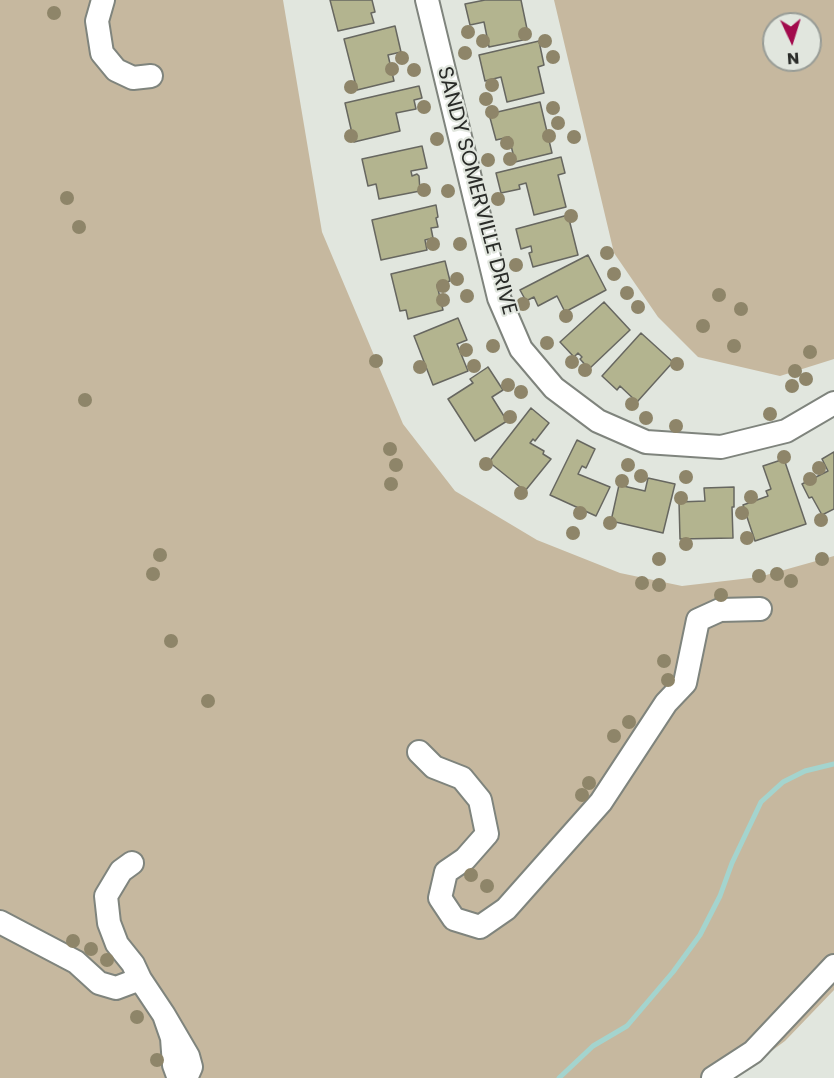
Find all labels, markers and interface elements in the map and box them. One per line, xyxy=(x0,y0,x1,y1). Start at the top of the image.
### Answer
north arrow xyxy=(762,12,822,72)
text: N xyxy=(786,47,800,70)
street label: SANDY SOMERVILLE DRIVE xyxy=(431,64,521,318)

